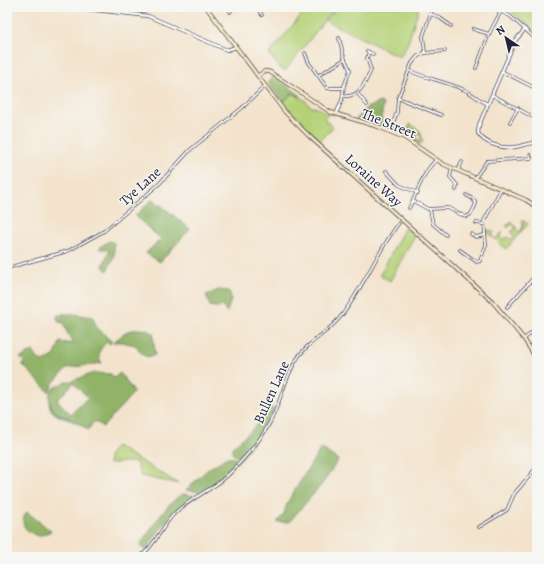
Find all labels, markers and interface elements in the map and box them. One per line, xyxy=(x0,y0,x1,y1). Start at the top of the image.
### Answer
north arrow xyxy=(486,18,526,58)
text: N xyxy=(493,22,508,39)
street label: The Street xyxy=(359,104,419,143)
street label: Loraine Way xyxy=(341,150,407,212)
street label: Tye Lane xyxy=(116,163,165,210)
street label: Bullen Lane xyxy=(249,358,294,427)

